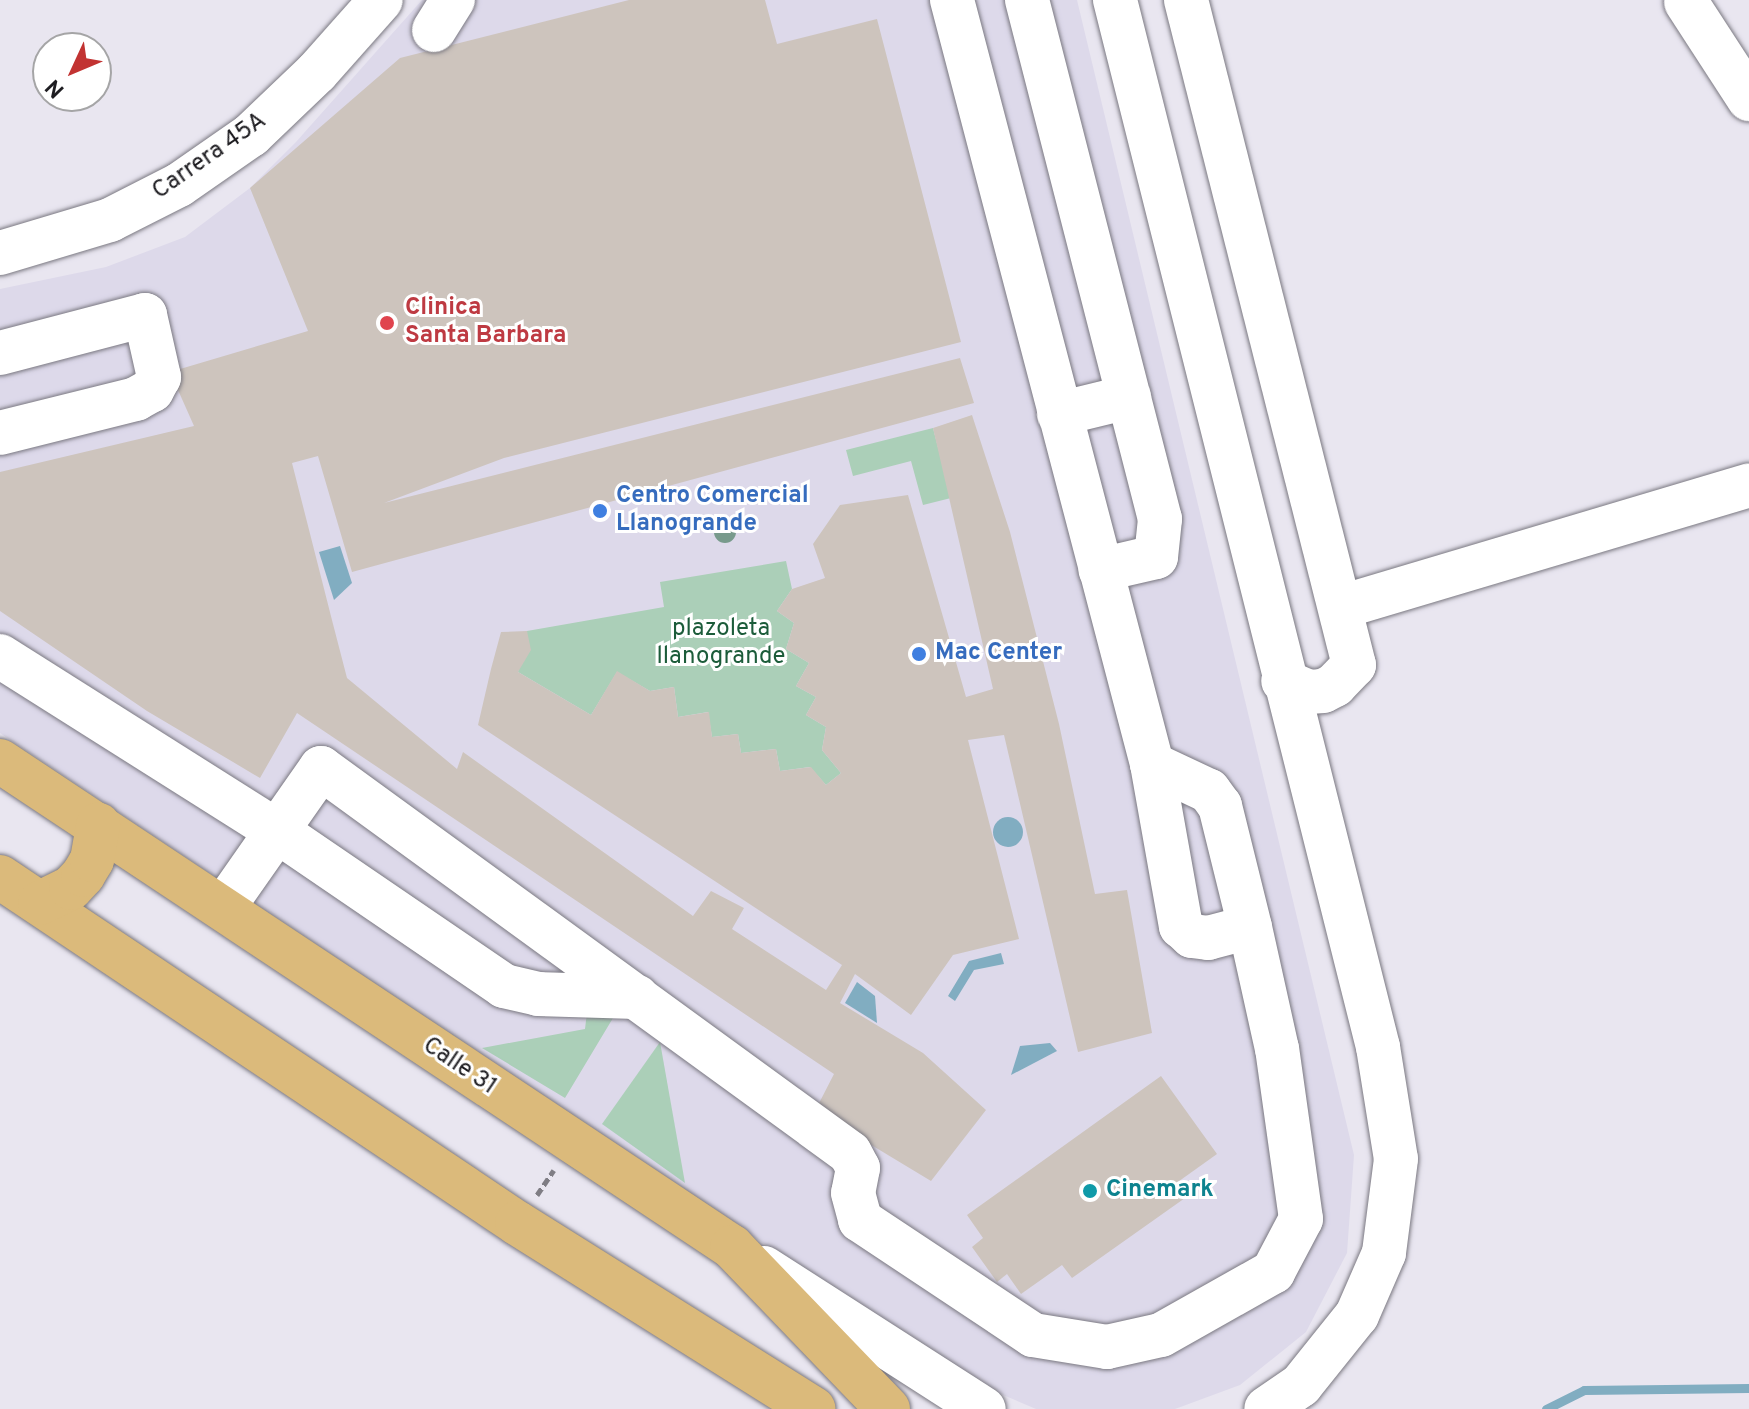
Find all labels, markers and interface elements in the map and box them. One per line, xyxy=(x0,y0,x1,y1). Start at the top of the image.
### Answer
north arrow xyxy=(32,32,112,112)
text: N xyxy=(41,73,71,103)
street label: Carrera 45A xyxy=(148,107,272,207)
place label: Clinica Santa Barbara xyxy=(405,295,566,351)
marker: Clinica Santa Barbara xyxy=(376,312,398,334)
place label: Centro Comercial Llanogrande xyxy=(616,483,809,539)
marker: Centro Comercial Llanogrande xyxy=(591,502,609,520)
park label: plazoleta llanogrande xyxy=(657,616,785,672)
place label: Mac Center xyxy=(935,640,1062,668)
marker: Mac Center xyxy=(910,645,928,663)
street label: Calle 31 xyxy=(417,1032,501,1102)
place label: Cinemark xyxy=(1106,1177,1214,1205)
marker: Cinemark xyxy=(1081,1182,1099,1200)

